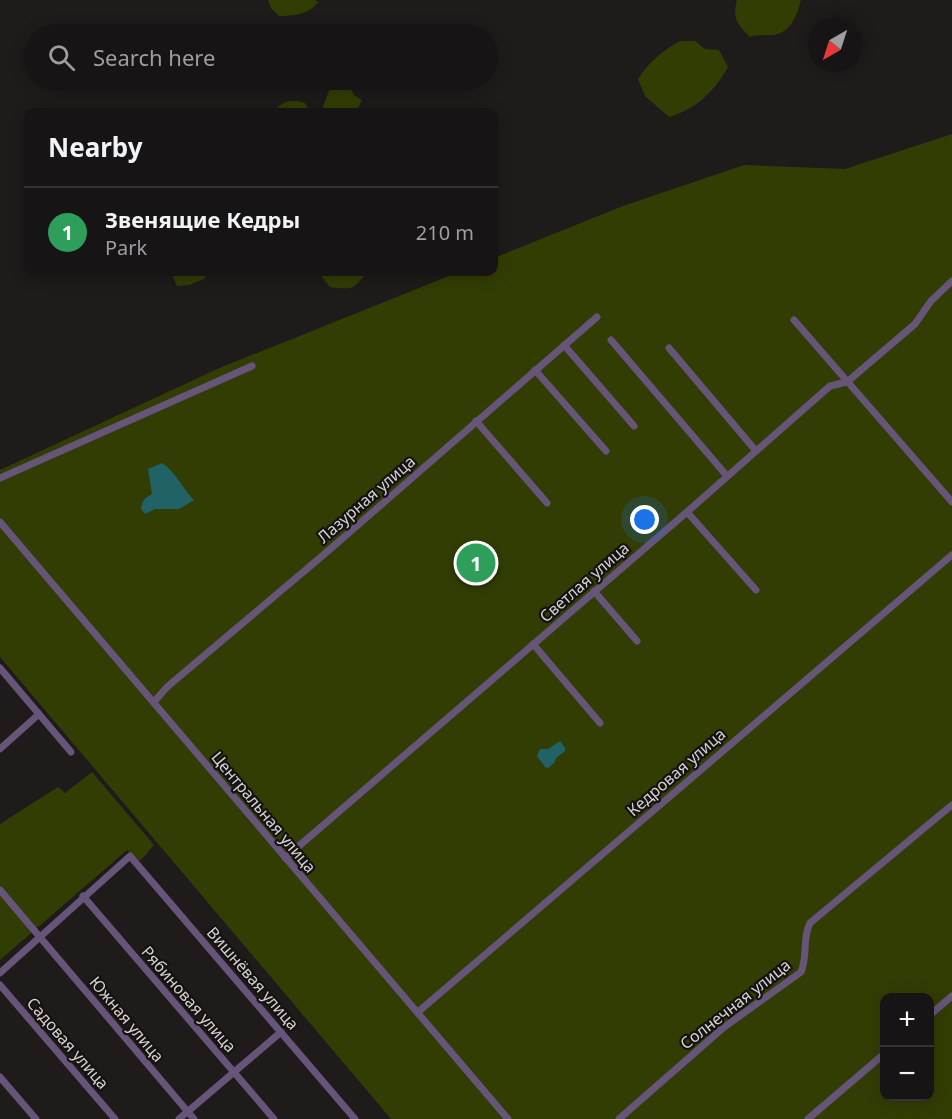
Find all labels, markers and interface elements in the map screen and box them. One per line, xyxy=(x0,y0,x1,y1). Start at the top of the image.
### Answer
north arrow xyxy=(808,18,862,72)
search box xyxy=(24,24,498,90)
icon: search xyxy=(45,41,78,74)
text: Search here xyxy=(93,42,215,72)
text: Nearby xyxy=(48,129,143,165)
text: Звенящие Кедры xyxy=(105,204,300,234)
text: 1 xyxy=(62,219,73,246)
text: 210 m xyxy=(416,219,474,246)
text: Park xyxy=(105,234,147,261)
street label: Лазурная улица xyxy=(312,450,420,548)
your location xyxy=(630,505,659,534)
street label: Светлая улица xyxy=(535,537,633,627)
pin: 1 xyxy=(456,540,496,586)
street label: Кедровая улица xyxy=(622,723,730,821)
street label: Центральная улица xyxy=(207,747,321,877)
street label: Вишнёвая улица xyxy=(202,922,304,1034)
street label: Рябиновая улица xyxy=(137,941,241,1057)
street label: Солнечная улица xyxy=(675,954,795,1054)
street label: Южная улица xyxy=(85,972,169,1066)
street label: Садовая улица xyxy=(22,992,114,1094)
map controls xyxy=(880,993,934,1101)
button: + xyxy=(880,993,934,1047)
button: − xyxy=(880,1047,934,1101)

